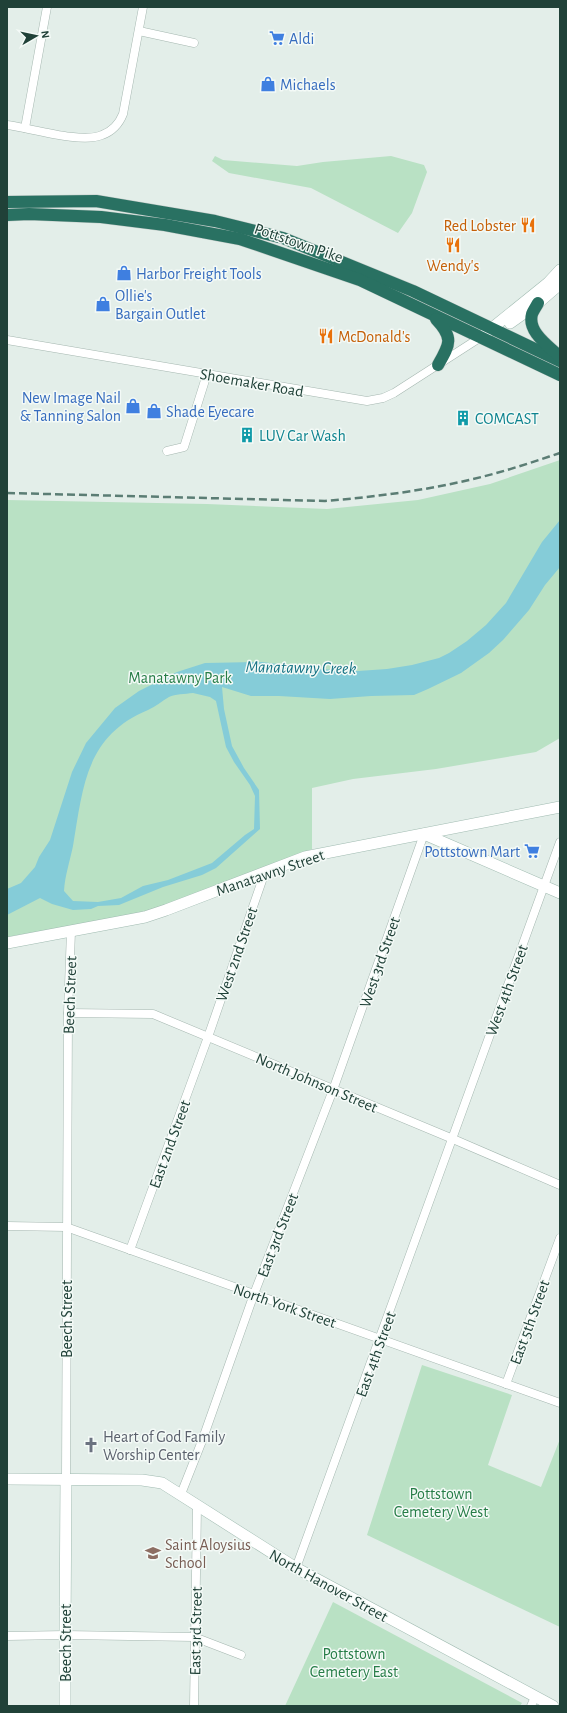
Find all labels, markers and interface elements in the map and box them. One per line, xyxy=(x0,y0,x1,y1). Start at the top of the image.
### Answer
north arrow xyxy=(16,16,56,56)
supermarket icon: Aldi xyxy=(268,29,286,47)
text: N xyxy=(39,30,51,39)
place label: Aldi xyxy=(289,31,314,47)
shop icon: Michaels xyxy=(259,75,277,93)
place label: Michaels xyxy=(280,77,336,93)
restaurant icon: Red Lobster xyxy=(519,216,537,234)
place label: Red Lobster xyxy=(444,218,517,234)
street label: Pottstown Pike xyxy=(252,220,345,266)
restaurant icon: Wendy's xyxy=(444,236,462,254)
place label: Wendy's xyxy=(427,258,480,275)
shop icon: Harbor Freight Tools xyxy=(115,264,133,282)
place label: Harbor Freight Tools xyxy=(136,266,262,282)
place label: Ollie's Bargain Outlet xyxy=(115,288,206,322)
shop icon: Ollie's Bargain Outlet xyxy=(94,295,112,313)
restaurant icon: McDonald's xyxy=(317,327,335,345)
place label: McDonald's xyxy=(338,329,411,345)
street label: Shoemaker Road xyxy=(199,366,305,400)
place label: New Image Nail & Tanning Salon xyxy=(20,390,121,424)
shop icon: New Image Nail & Tanning Salon xyxy=(124,397,142,415)
shop icon: Shade Eyecare xyxy=(145,402,163,420)
place label: Shade Eyecare xyxy=(166,404,254,421)
building icon: COMCAST xyxy=(454,409,472,427)
place label: COMCAST xyxy=(475,411,539,427)
building icon: LUV Car Wash xyxy=(238,426,256,444)
place label: LUV Car Wash xyxy=(259,428,346,444)
water label: Manatawny Creek xyxy=(245,658,357,677)
park label: Manatawny Park xyxy=(128,670,232,687)
supermarket icon: Pottstown Mart xyxy=(523,842,541,860)
place label: Pottstown Mart xyxy=(424,844,520,860)
street label: Manatawny Street xyxy=(214,847,327,900)
street label: West 2nd Street xyxy=(213,905,261,1004)
street label: West 3rd Street xyxy=(357,915,403,1010)
street label: West 4th Street xyxy=(483,942,531,1038)
street label: Beech Street xyxy=(61,956,79,1034)
street label: North Johnson Street xyxy=(253,1050,380,1116)
street label: East 2nd Street xyxy=(147,1098,193,1191)
street label: East 3rd Street xyxy=(255,1191,301,1280)
street label: East 5th Street xyxy=(507,1278,553,1367)
street label: Beech Street xyxy=(59,1280,75,1358)
street label: North York Street xyxy=(231,1281,338,1331)
street label: East 4th Street xyxy=(353,1309,399,1399)
place label: Heart of God Family Worship Center xyxy=(103,1429,226,1463)
church icon: Heart of God Family Worship Center xyxy=(82,1436,100,1454)
park label: Pottstown Cemetery West xyxy=(394,1486,488,1521)
place label: Saint Aloysius School xyxy=(165,1537,251,1571)
school or university icon: Saint Aloysius School xyxy=(144,1544,162,1562)
street label: North Hanover Street xyxy=(267,1547,390,1625)
street label: East 3rd Street xyxy=(187,1586,205,1676)
street label: Beech Street xyxy=(58,1604,74,1682)
park label: Pottstown Cemetery East xyxy=(310,1646,398,1681)

